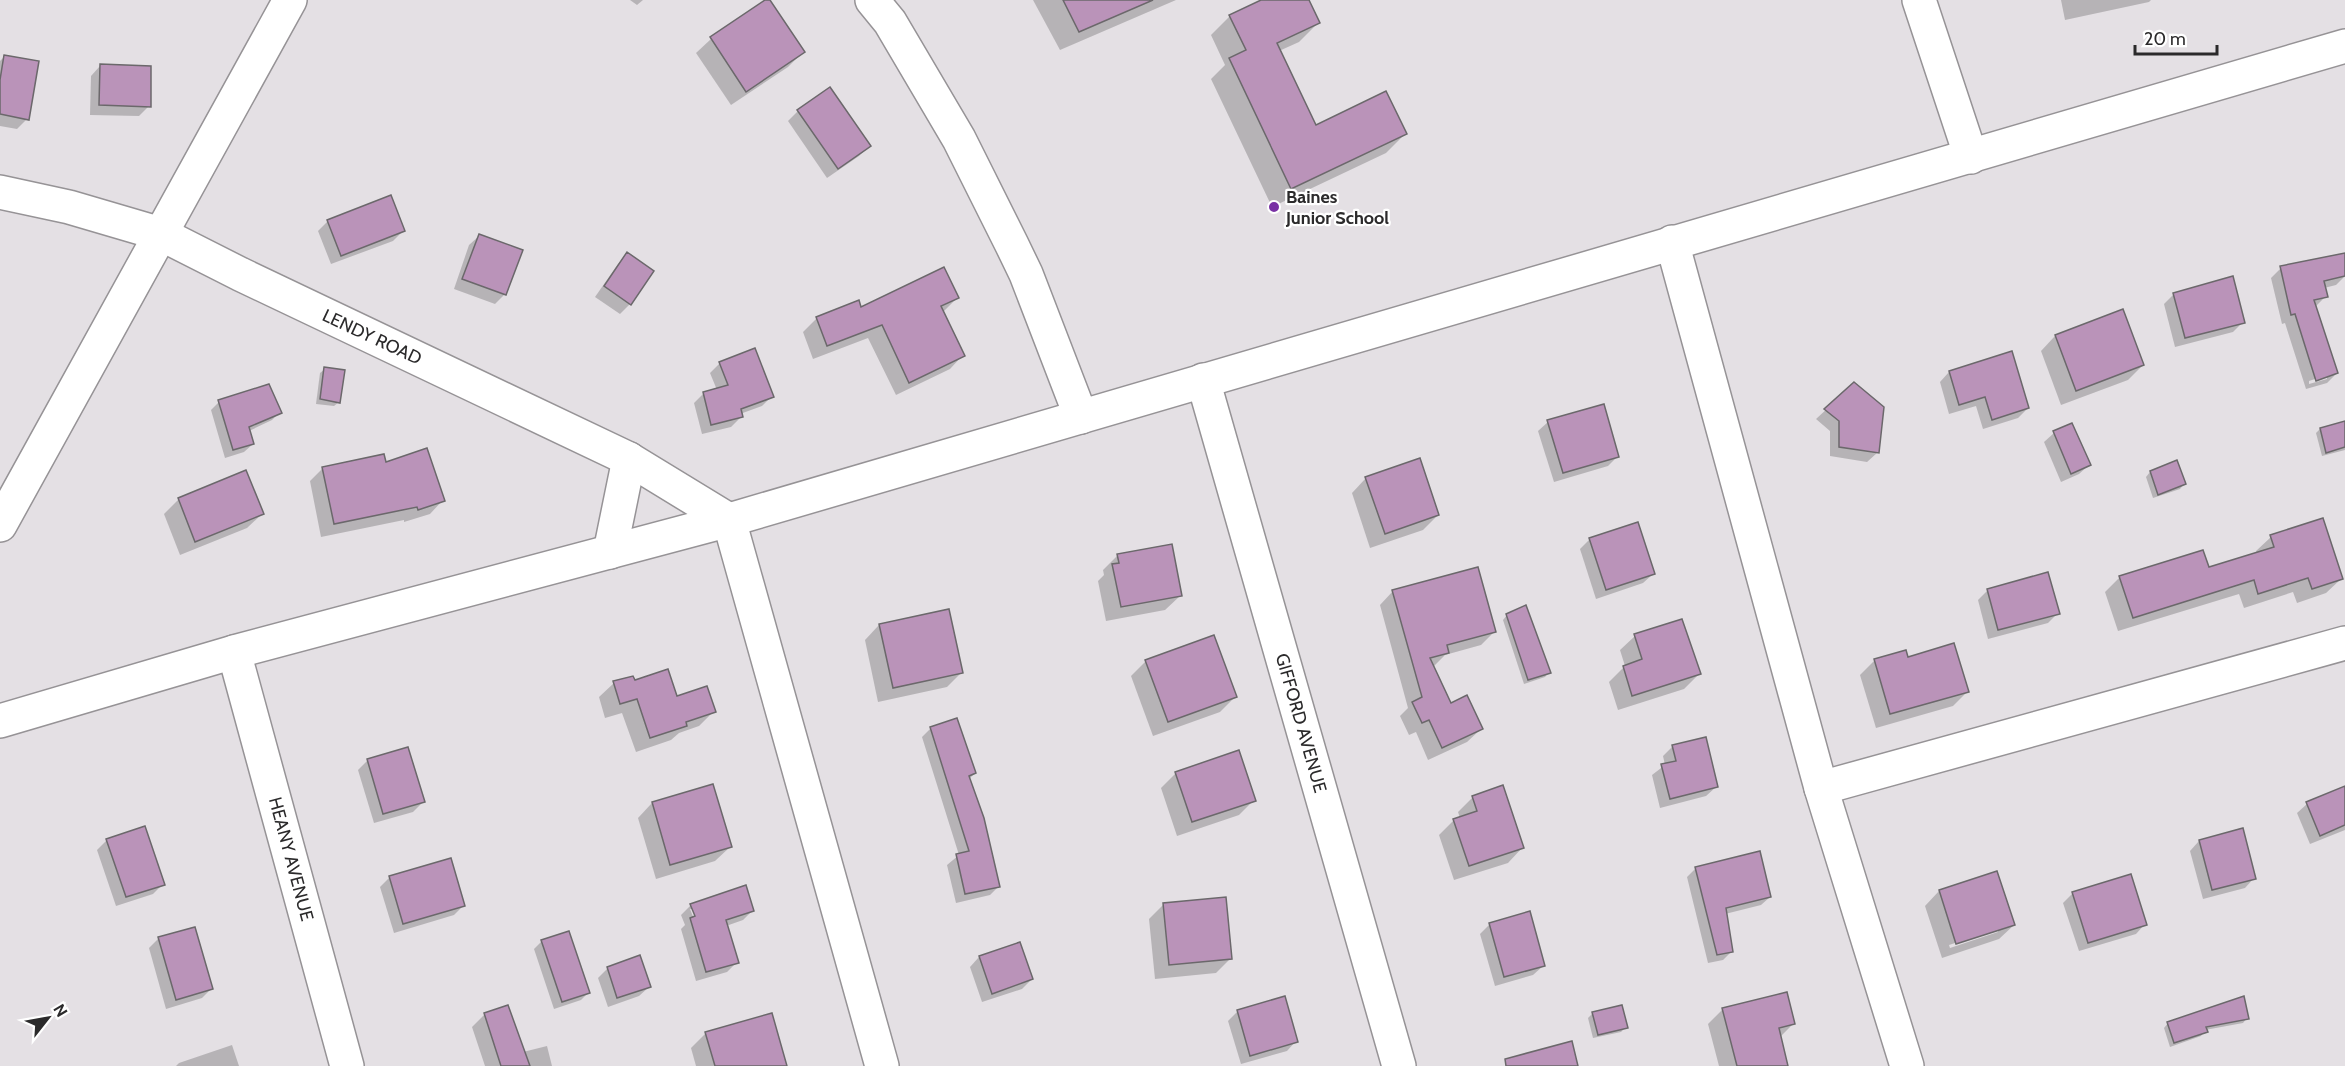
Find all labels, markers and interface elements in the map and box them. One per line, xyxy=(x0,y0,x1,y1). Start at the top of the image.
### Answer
scale bar xyxy=(2135,18,2218,56)
text: 20 m xyxy=(2144,28,2186,50)
place label: Baines Junior School xyxy=(1285,186,1389,229)
marker: Baines Junior School xyxy=(1267,200,1281,214)
street label: LENDY ROAD xyxy=(319,304,425,370)
street label: GIFFORD AVENUE xyxy=(1271,651,1331,795)
street label: HEANY AVENUE xyxy=(264,795,318,923)
north arrow xyxy=(18,988,78,1048)
text: N xyxy=(49,1001,71,1020)

